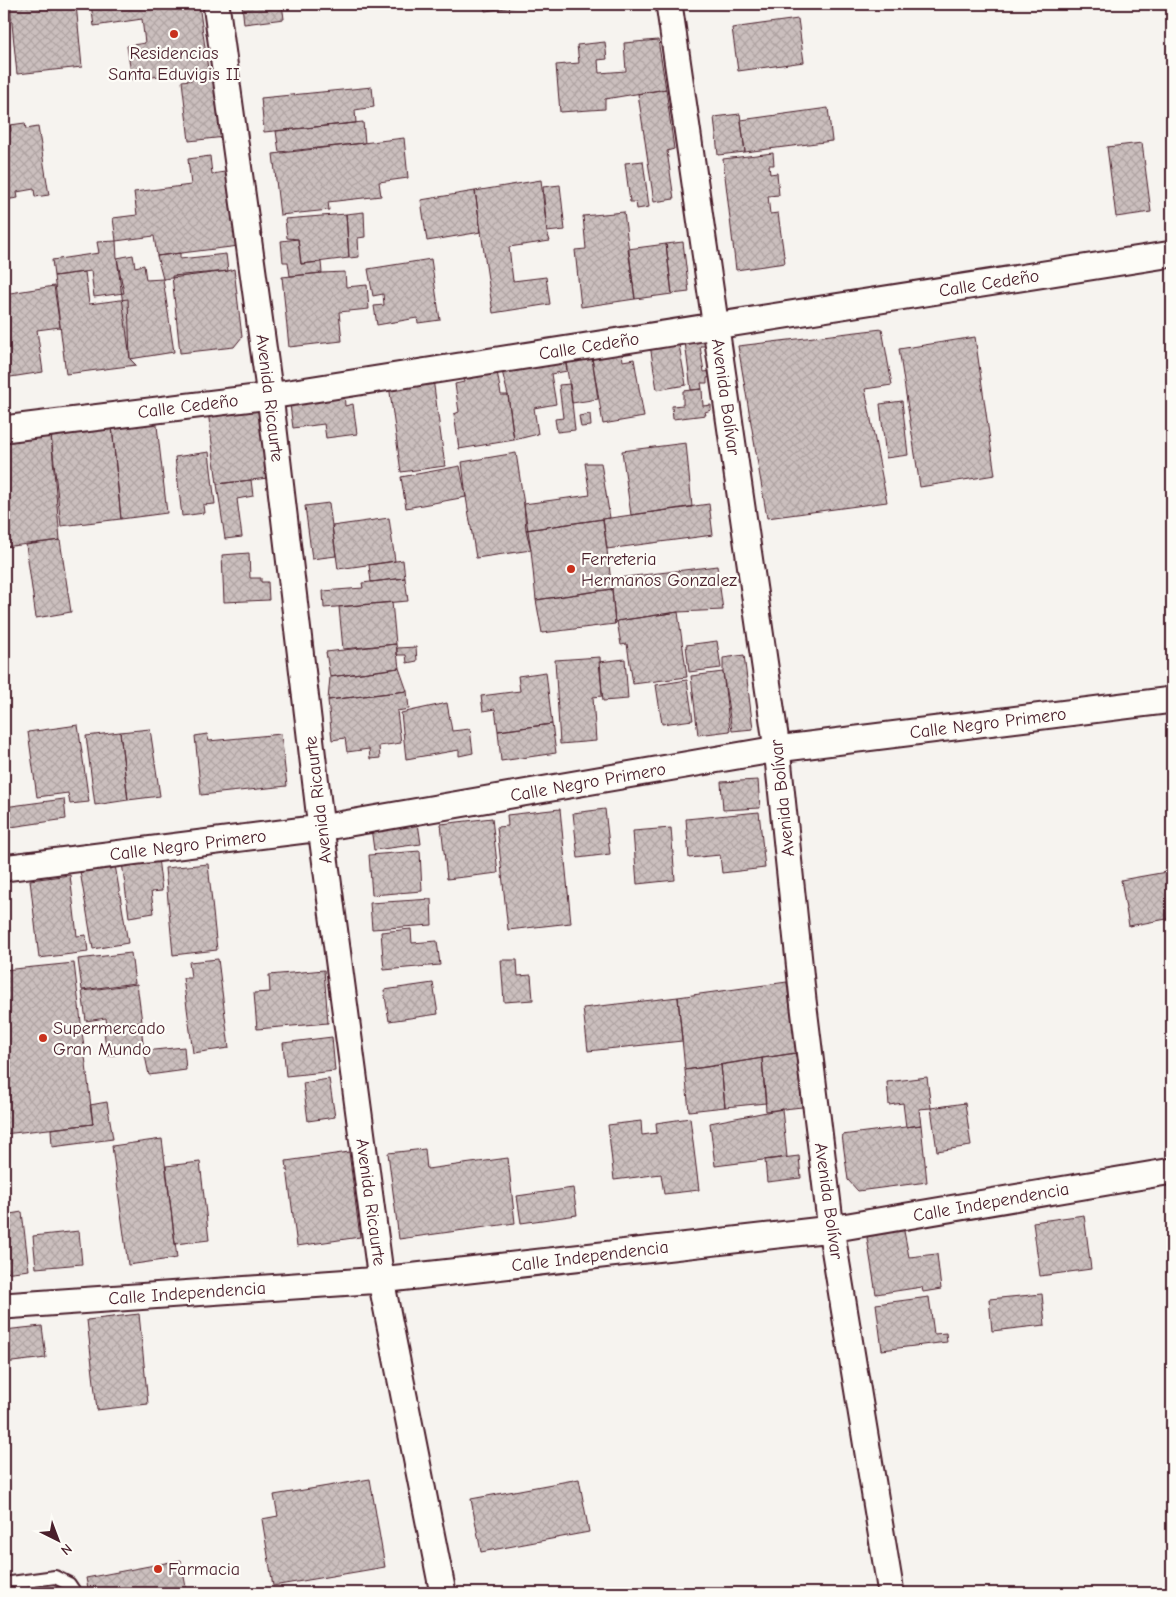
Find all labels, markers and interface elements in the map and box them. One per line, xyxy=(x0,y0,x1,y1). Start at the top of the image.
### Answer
marker: Residencias Santa Eduvigis II xyxy=(168,28,180,40)
place label: Residencias Santa Eduvigis II xyxy=(108,43,240,85)
street label: Calle Cedeño xyxy=(937,265,1041,302)
street label: Calle Cedeño xyxy=(537,328,641,365)
street label: Avenida Ricaurte xyxy=(251,333,288,463)
street label: Avenida Bolívar xyxy=(707,337,744,458)
street label: Calle Cedeño xyxy=(136,390,240,423)
place label: Ferreteria Hermanos Gonzalez xyxy=(581,549,737,591)
marker: Ferreteria Hermanos Gonzalez xyxy=(565,563,577,575)
street label: Calle Negro Primero xyxy=(909,703,1068,744)
street label: Avenida Ricaurte xyxy=(300,735,337,865)
street label: Avenida Bolívar xyxy=(766,737,799,858)
street label: Calle Negro Primero xyxy=(509,758,668,807)
street label: Calle Negro Primero xyxy=(109,825,268,866)
place label: Supermercado Gran Mundo xyxy=(53,1018,165,1060)
marker: Supermercado Gran Mundo xyxy=(37,1032,49,1044)
street label: Avenida Ricaurte xyxy=(351,1137,390,1267)
street label: Avenida Bolívar xyxy=(810,1141,847,1262)
street label: Calle Independencia xyxy=(912,1178,1071,1227)
street label: Calle Independencia xyxy=(510,1236,670,1277)
street label: Calle Independencia xyxy=(108,1278,267,1309)
north arrow xyxy=(32,1514,82,1564)
text: N xyxy=(57,1540,75,1559)
place label: Farmacia xyxy=(168,1559,240,1580)
marker: Farmacia xyxy=(152,1563,164,1575)

